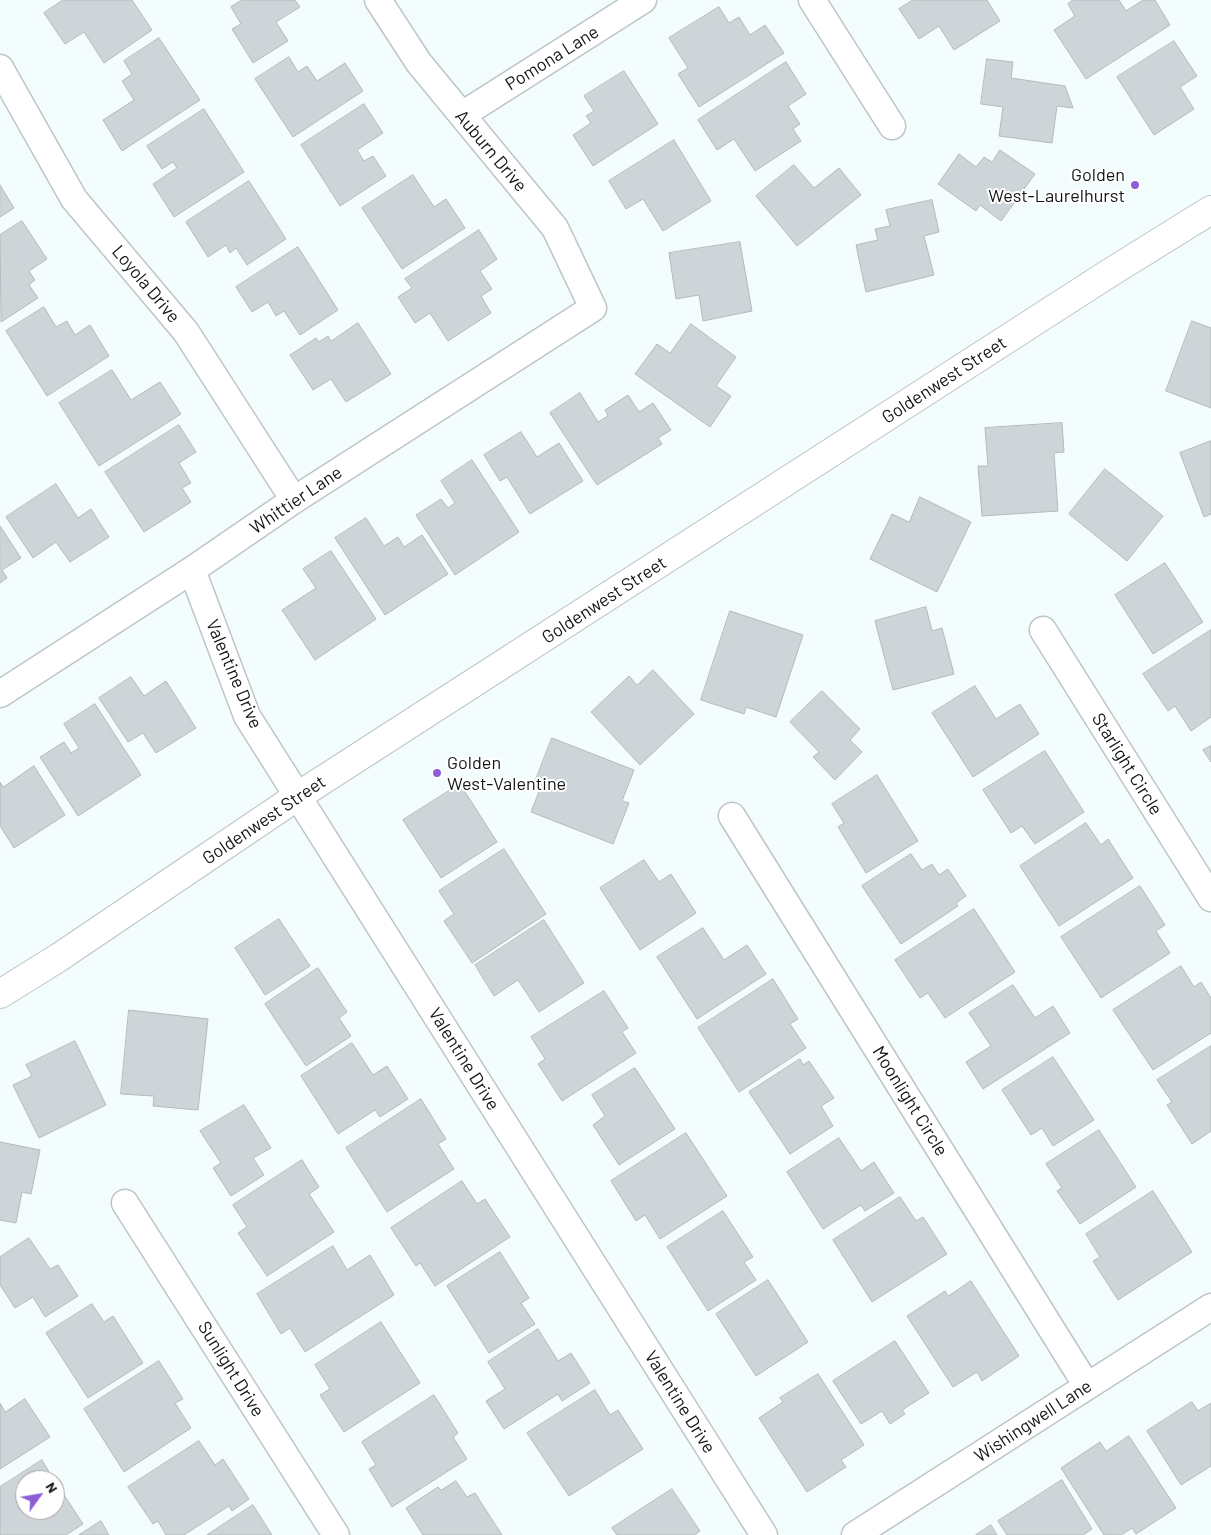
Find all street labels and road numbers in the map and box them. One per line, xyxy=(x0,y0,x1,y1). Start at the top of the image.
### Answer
street label: Pomona Lane xyxy=(501,21,603,95)
street label: Auburn Drive xyxy=(451,106,531,196)
street label: Loyola Drive xyxy=(107,241,185,327)
street label: Goldenwest Street xyxy=(878,332,1010,428)
street label: Whittier Lane xyxy=(246,461,346,539)
street label: Goldenwest Street xyxy=(538,552,670,648)
street label: Valentine Drive xyxy=(201,616,267,732)
street label: Starlight Circle xyxy=(1087,709,1167,819)
street label: Goldenwest Street xyxy=(198,771,330,869)
street label: Valentine Drive xyxy=(424,1004,504,1114)
street label: Moonlight Circle xyxy=(868,1042,952,1160)
street label: Sunlight Drive xyxy=(193,1317,269,1421)
street label: Valentine Drive xyxy=(640,1347,720,1457)
street label: Wishingwell Lane xyxy=(970,1375,1096,1467)

